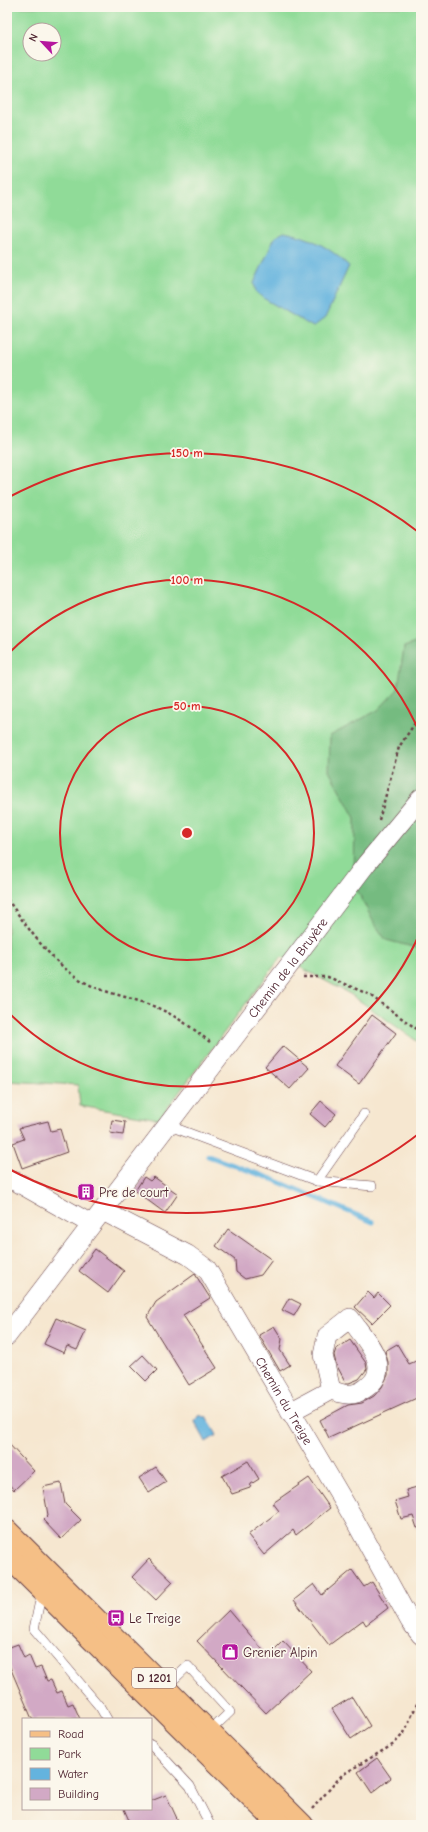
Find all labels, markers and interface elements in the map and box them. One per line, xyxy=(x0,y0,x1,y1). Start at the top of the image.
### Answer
north arrow xyxy=(22,22,62,62)
text: N xyxy=(26,32,41,44)
text: 150 m xyxy=(171,446,203,460)
text: 100 m xyxy=(171,573,203,587)
text: 50 m xyxy=(173,699,201,713)
centre of rings xyxy=(180,826,194,840)
street label: Chemin de la Bruyère xyxy=(245,914,331,1021)
building icon: Pre de court xyxy=(76,1182,96,1202)
place label: Pre de court xyxy=(99,1185,170,1200)
street label: Chemin du Treige xyxy=(252,1354,316,1448)
bus stop icon: Le Treige xyxy=(106,1608,126,1628)
place label: Le Treige xyxy=(129,1611,181,1626)
shop icon: Grenier Alpin xyxy=(220,1642,240,1662)
place label: Grenier Alpin xyxy=(243,1645,317,1660)
road number: D 1201 xyxy=(132,1668,176,1688)
legend xyxy=(22,1718,152,1810)
text: Road xyxy=(58,1727,84,1741)
text: Park xyxy=(58,1747,81,1761)
text: Water xyxy=(58,1767,88,1781)
text: Building xyxy=(58,1787,99,1801)

